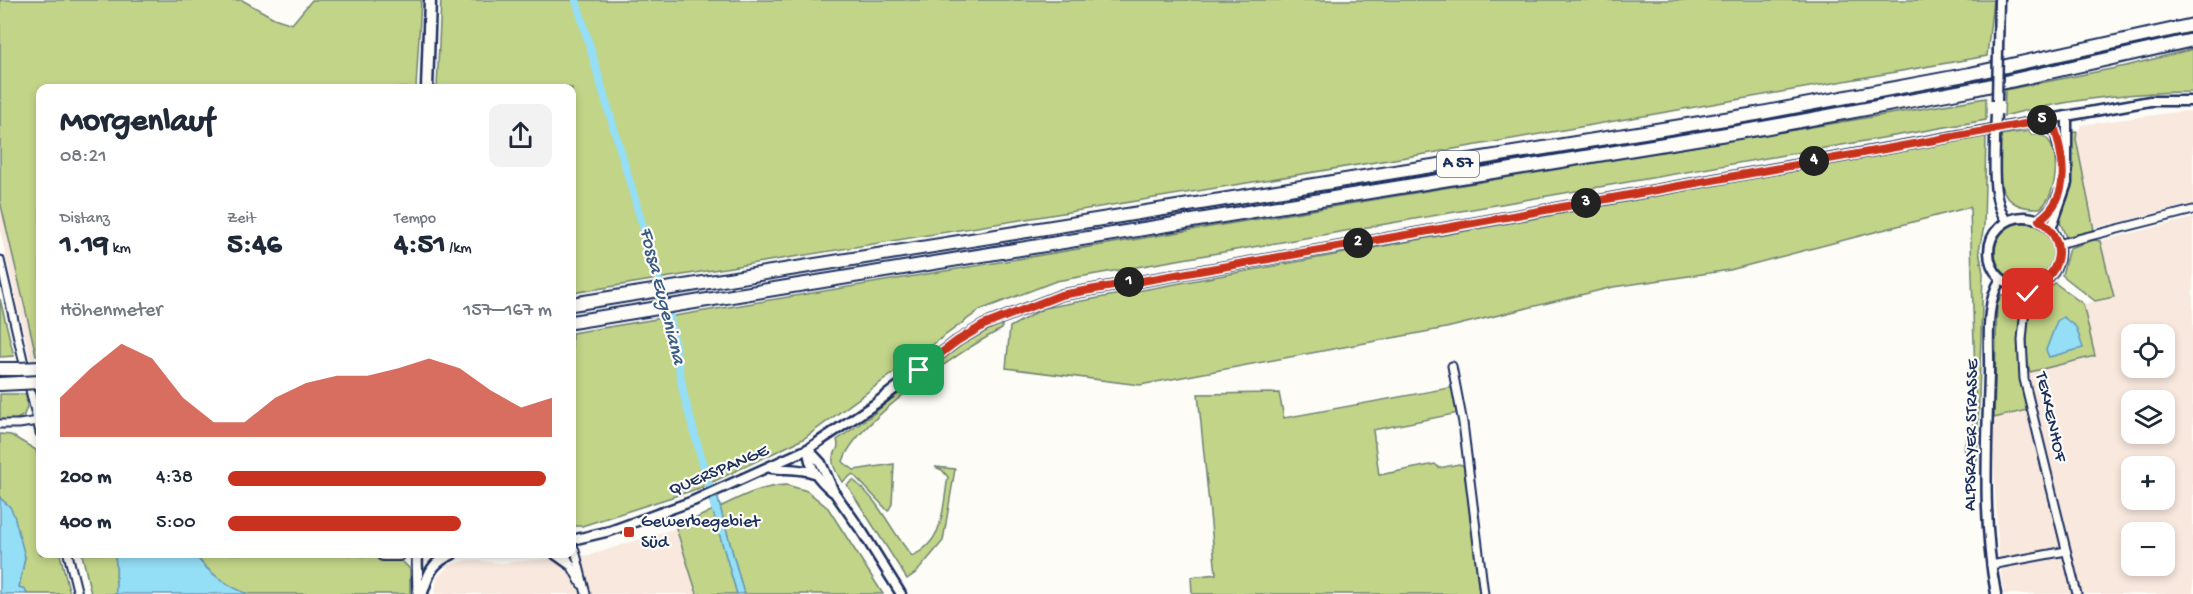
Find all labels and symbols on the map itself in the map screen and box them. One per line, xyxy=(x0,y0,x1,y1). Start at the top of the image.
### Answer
pin: 5 xyxy=(2027,105,2057,135)
pin: 4 xyxy=(1799,146,1829,176)
road number: A 57 xyxy=(1437,151,1479,177)
pin: 3 xyxy=(1571,188,1601,218)
water label: Fossa Eugeniana xyxy=(633,225,690,369)
pin: 2 xyxy=(1343,228,1373,258)
pin: 1 xyxy=(1114,267,1144,297)
pin xyxy=(2002,268,2053,319)
pin xyxy=(893,344,944,395)
street label: ALPSRAYER STRASSE xyxy=(1960,358,1984,511)
street label: TEKKENHOF xyxy=(2029,369,2071,465)
street label: QUERSPANGE xyxy=(666,440,773,501)
place label: Gewerbegebiet Süd xyxy=(641,512,761,554)
marker: Gewerbegebiet Süd xyxy=(622,525,636,539)

